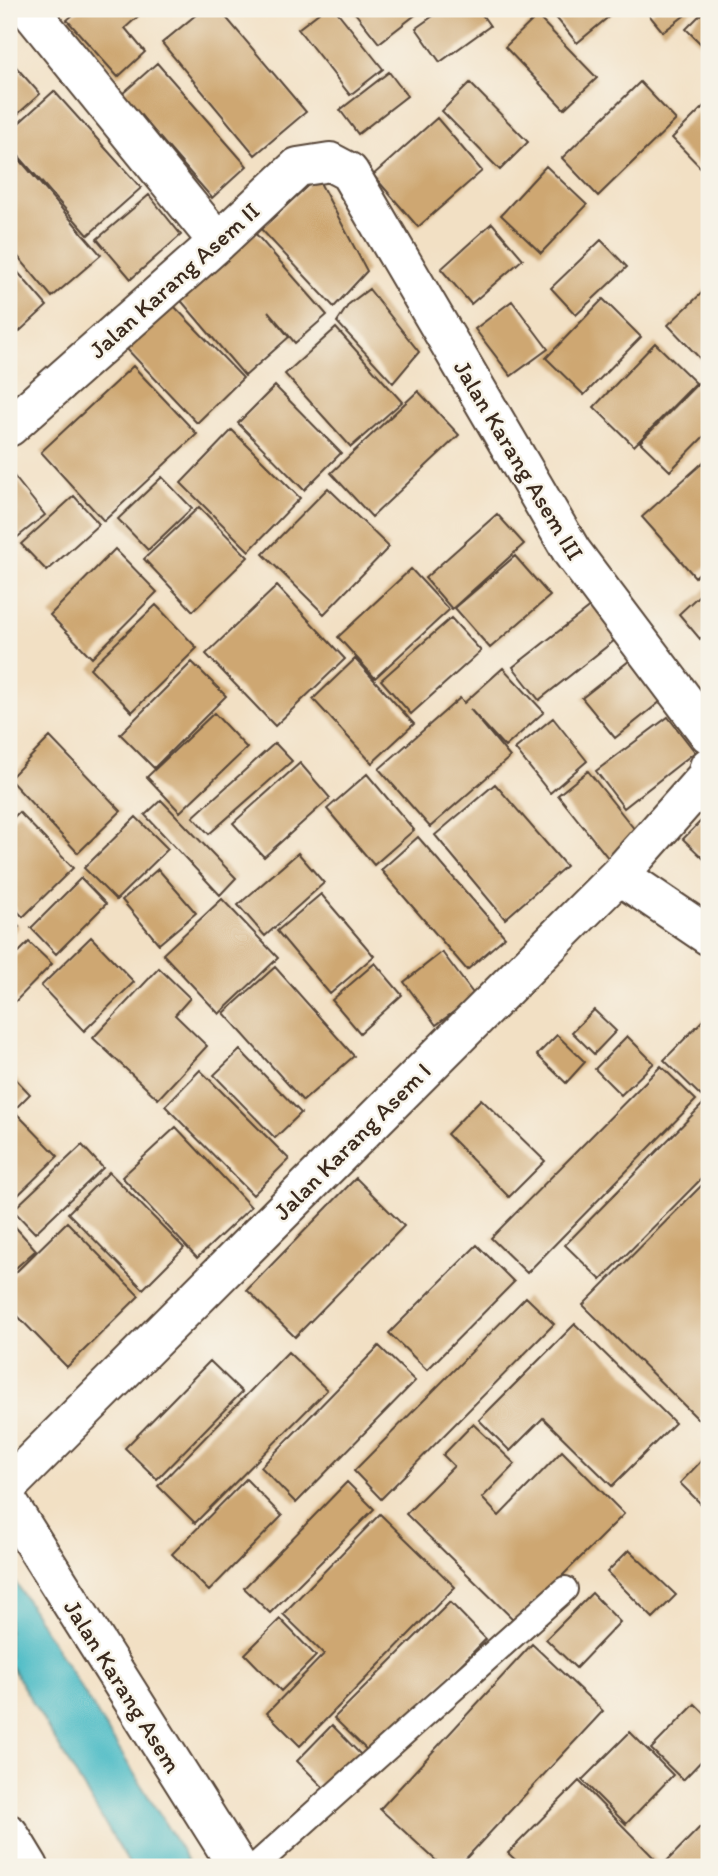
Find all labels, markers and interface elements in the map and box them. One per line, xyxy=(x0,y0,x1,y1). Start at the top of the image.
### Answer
street label: Jalan Karang Asem II xyxy=(83,196,265,364)
street label: Jalan Karang Asem III xyxy=(448,355,590,565)
street label: Jalan Karang Asem I xyxy=(267,1056,437,1226)
street label: Jalan Karang Asem xyxy=(58,1594,188,1778)

